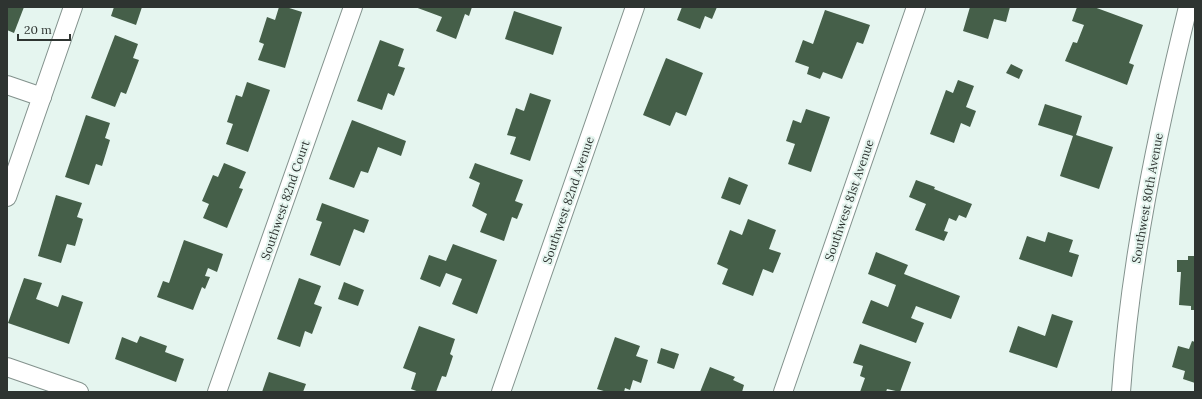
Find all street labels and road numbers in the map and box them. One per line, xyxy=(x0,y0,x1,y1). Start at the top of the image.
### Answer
street label: Southwest 80th Avenue xyxy=(1128,131,1166,264)
street label: Southwest 82nd Avenue xyxy=(539,134,597,266)
street label: Southwest 81st Avenue xyxy=(821,137,877,263)
street label: Southwest 82nd Court xyxy=(257,138,313,262)

